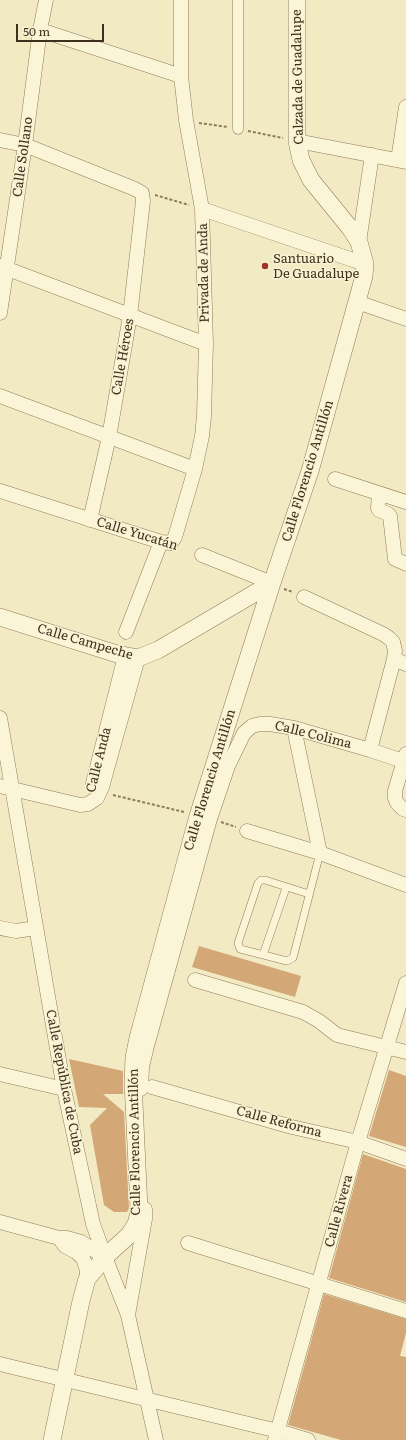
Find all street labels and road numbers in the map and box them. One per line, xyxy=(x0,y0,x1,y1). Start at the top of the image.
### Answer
street label: Calzada de Guadalupe xyxy=(289,9,307,145)
street label: Calle Sollano xyxy=(10,116,36,198)
street label: Privada de Anda xyxy=(195,223,213,323)
street label: Calle Héroes xyxy=(109,318,137,396)
street label: Calle Florencio Antillón xyxy=(279,398,337,544)
street label: Calle Yucatán xyxy=(95,514,179,554)
street label: Calle Campeche xyxy=(35,621,135,663)
street label: Calle Florencio Antillón xyxy=(181,707,239,853)
street label: Calle Colima xyxy=(273,718,353,752)
street label: Calle Anda xyxy=(83,726,115,794)
street label: Calle República de Cuba xyxy=(42,1008,86,1156)
street label: Calle Florencio Antillón xyxy=(126,1068,144,1216)
street label: Calle Reforma xyxy=(235,1103,323,1141)
street label: Calle Rivera xyxy=(322,1173,356,1249)

